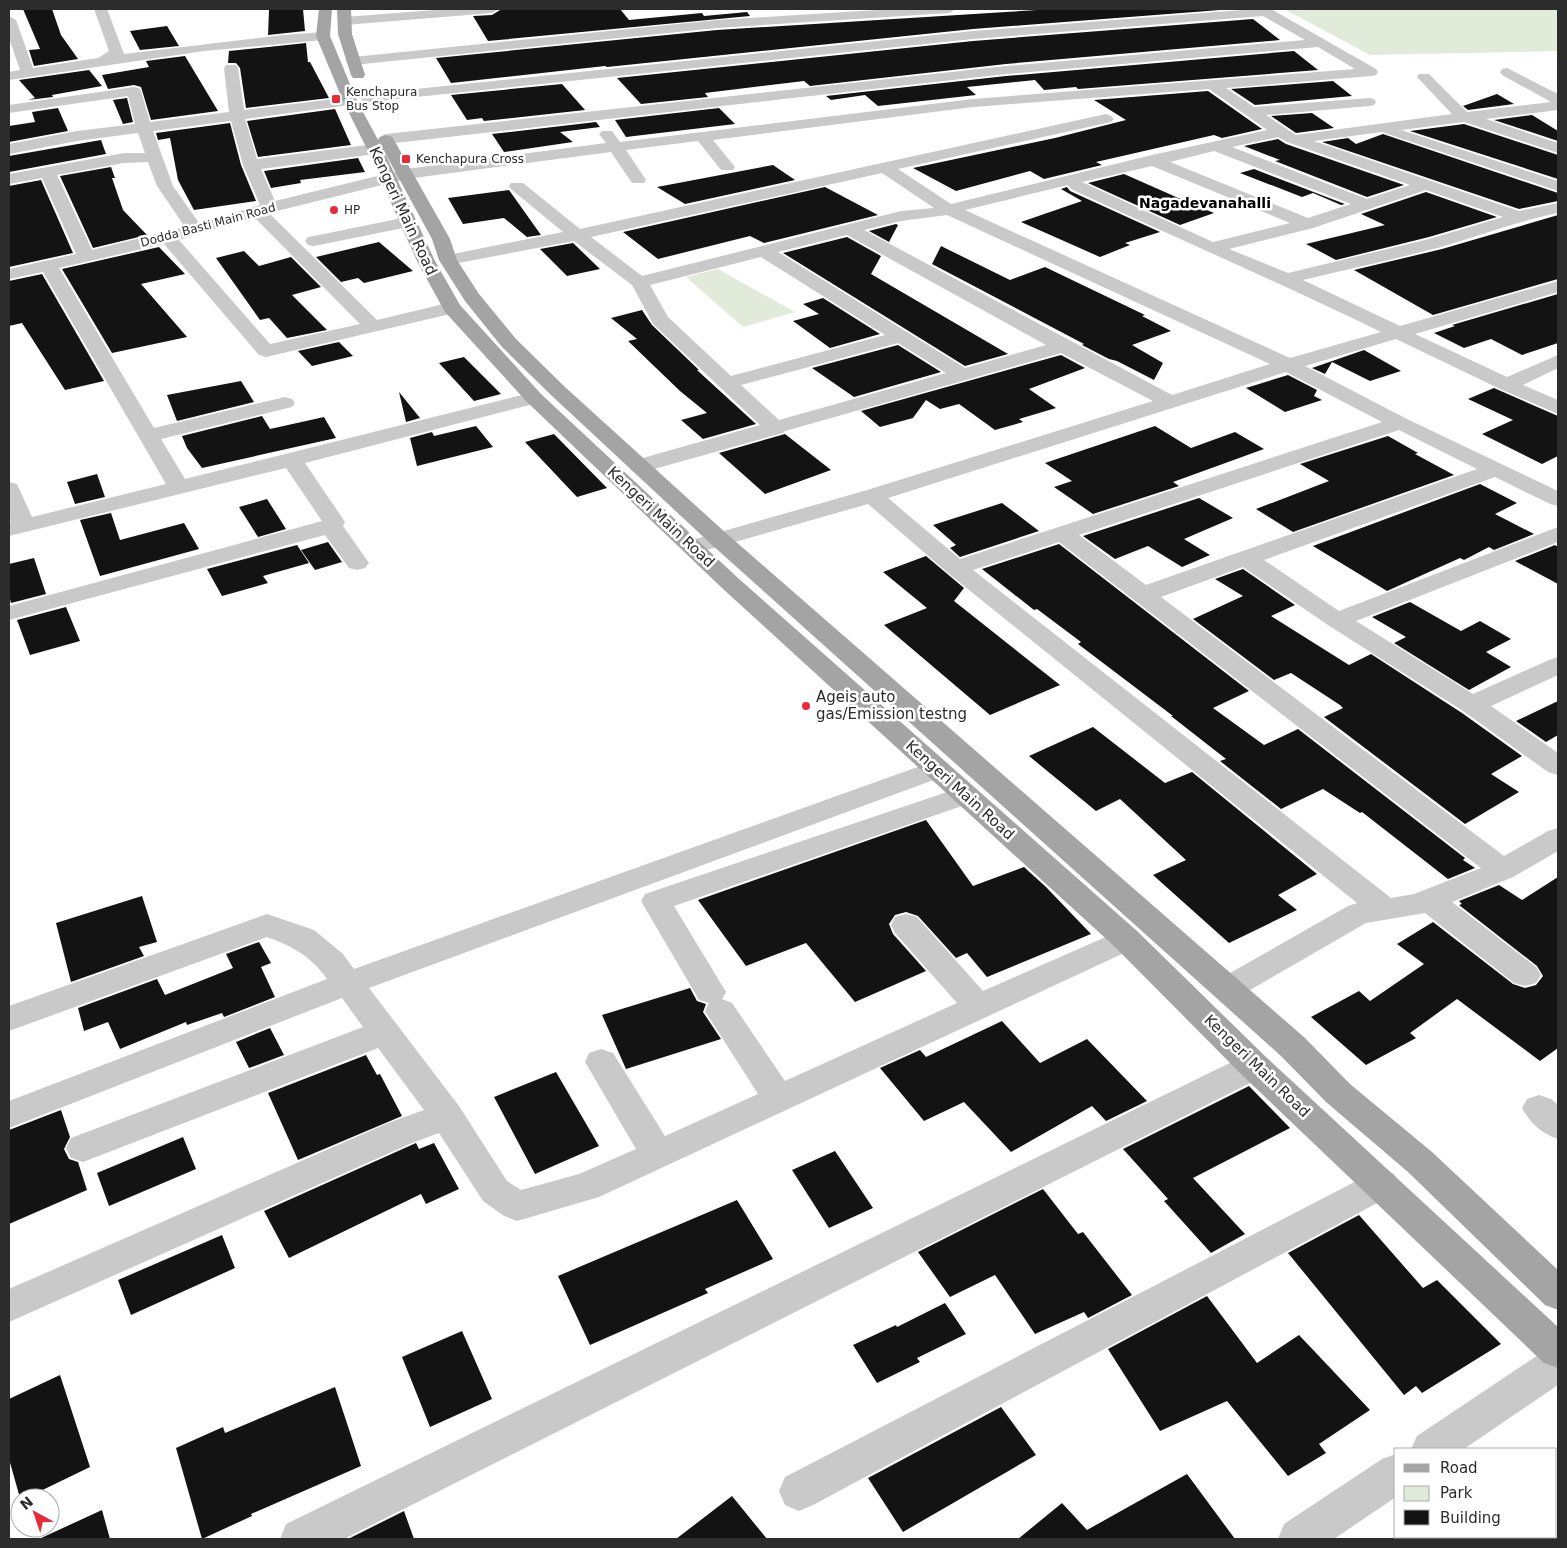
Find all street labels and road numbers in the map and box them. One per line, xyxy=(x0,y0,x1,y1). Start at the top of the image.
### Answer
street label: Kengeri Main Road xyxy=(365,144,441,278)
street label: Dodda Basti Main Road xyxy=(139,200,277,250)
street label: Kengeri Main Road xyxy=(604,463,718,571)
street label: Kengeri Main Road xyxy=(902,737,1018,843)
street label: Kengeri Main Road xyxy=(1200,1011,1314,1121)

